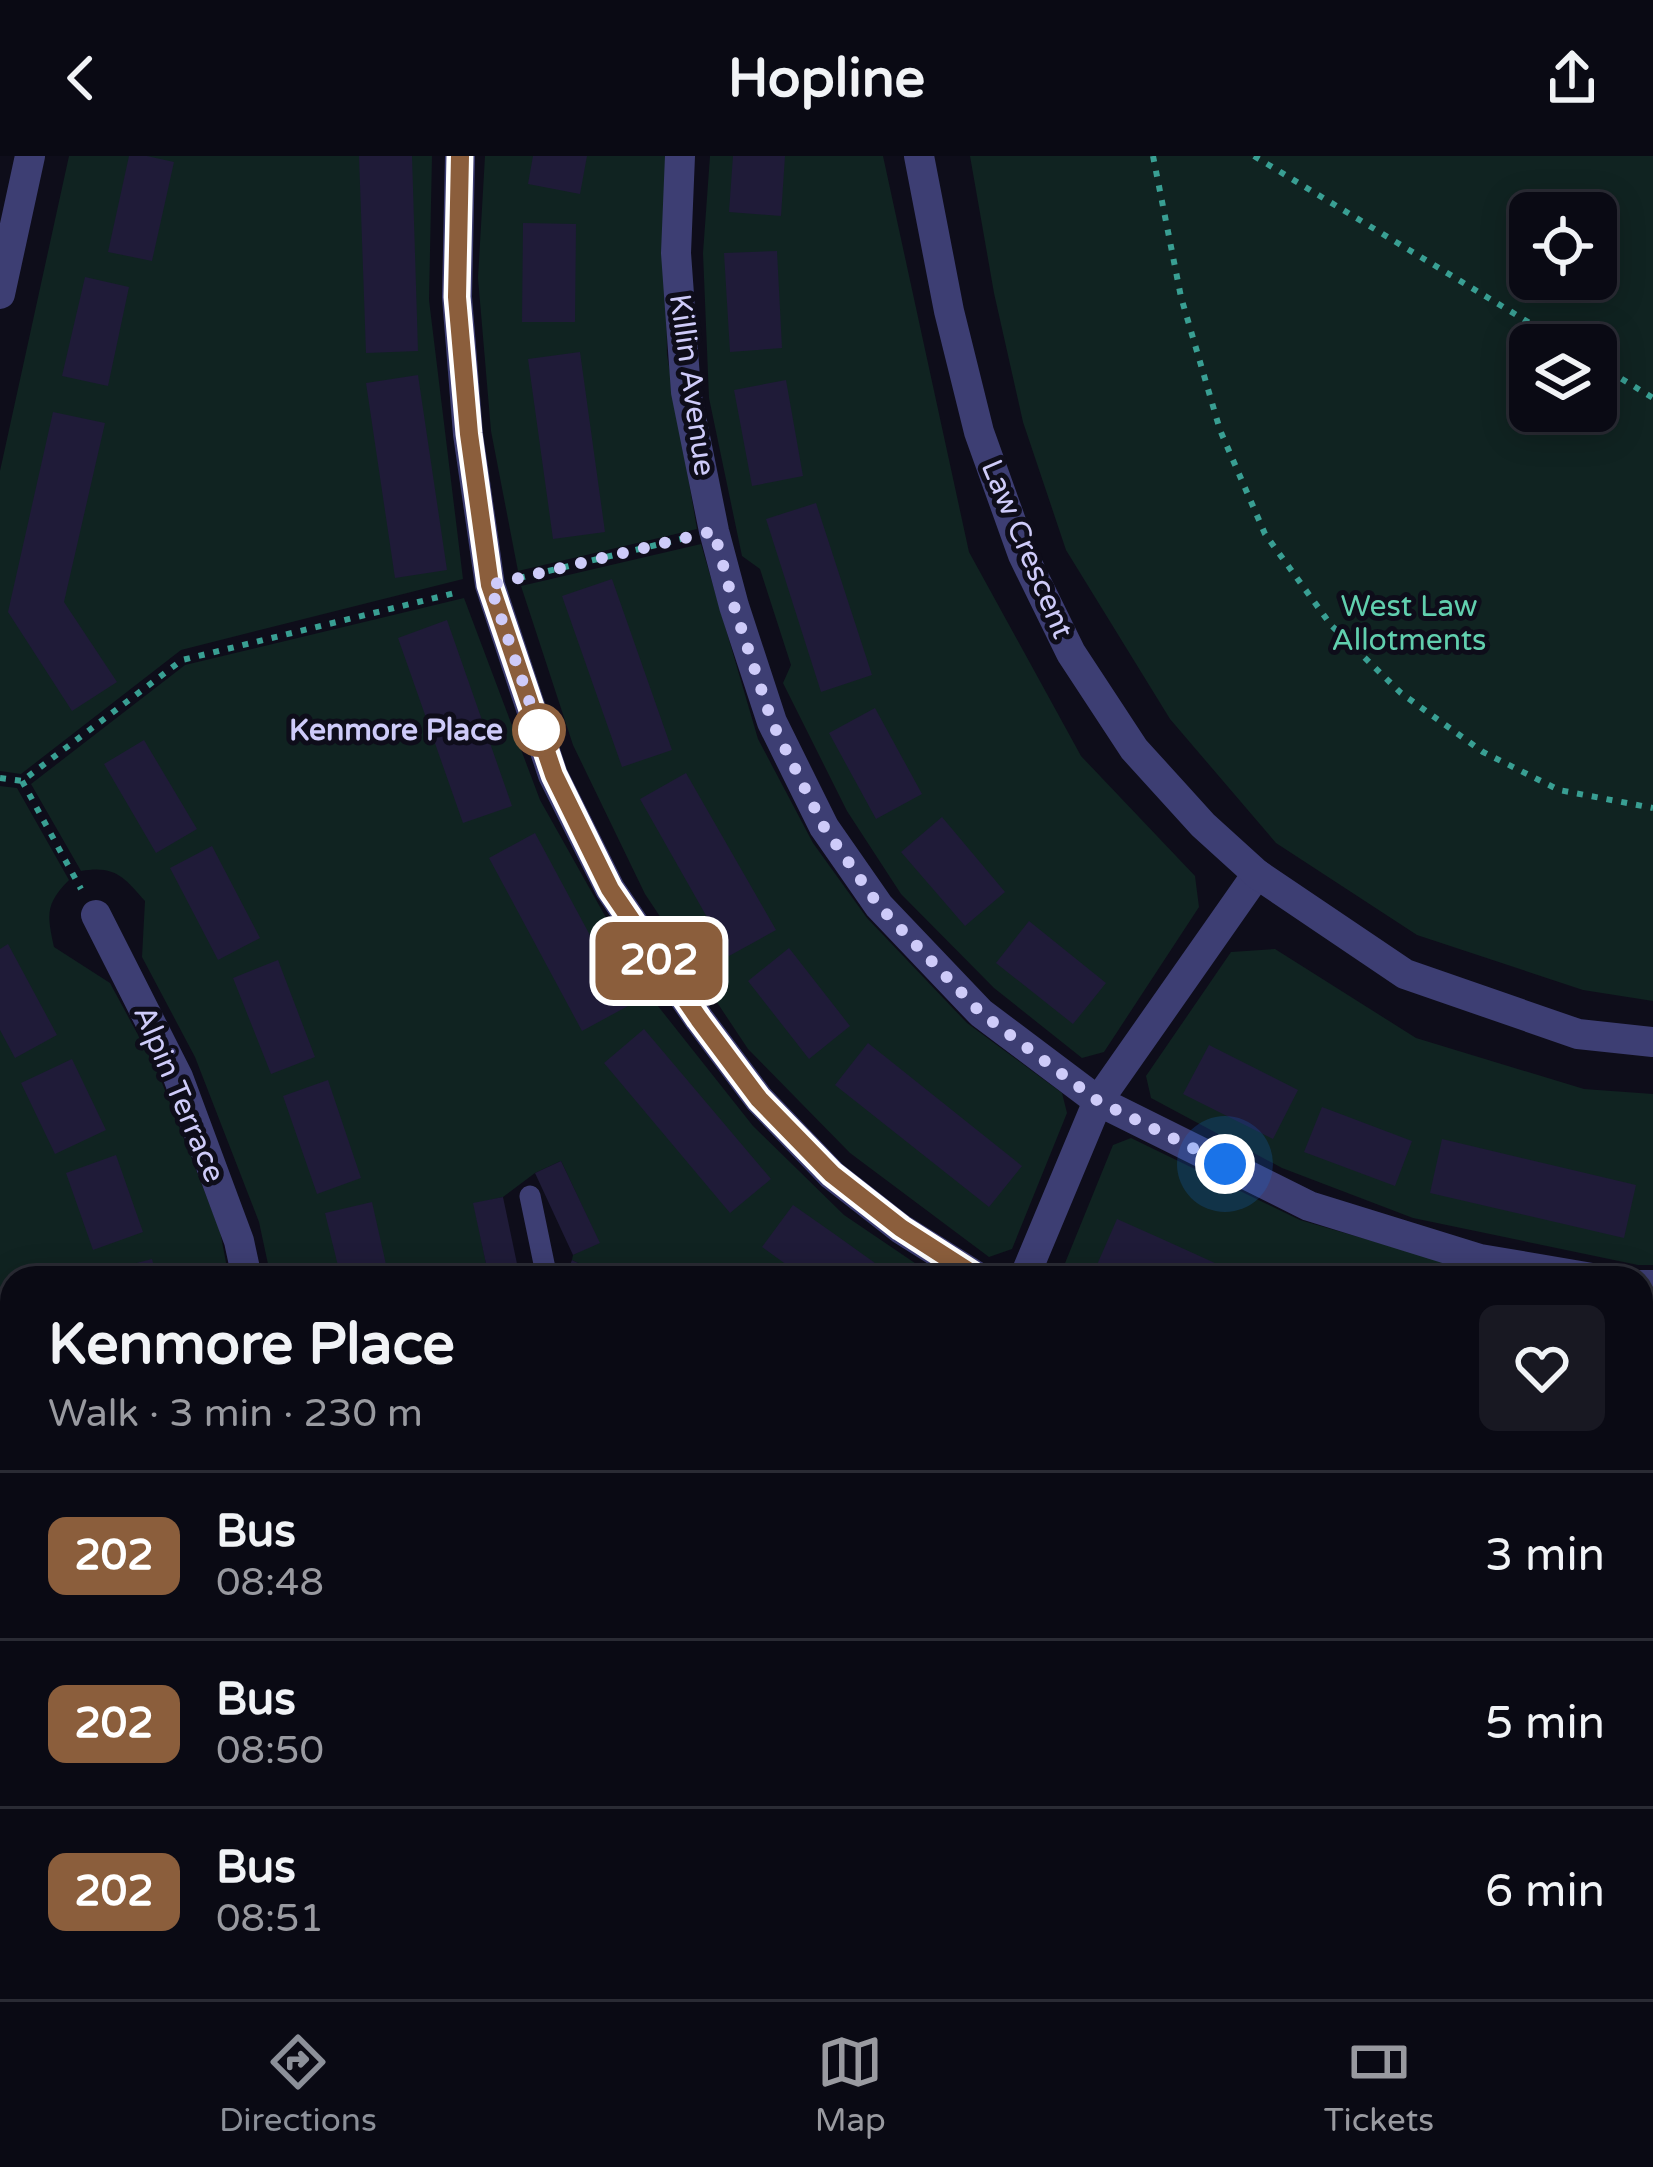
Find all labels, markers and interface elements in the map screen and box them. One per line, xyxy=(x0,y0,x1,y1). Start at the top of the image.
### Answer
icon: back xyxy=(48,45,114,111)
icon: share xyxy=(1539,45,1605,111)
text: Hopline xyxy=(728,46,925,111)
map controls xyxy=(1509,192,1617,432)
button: locate xyxy=(1509,192,1617,300)
street label: Killin Avenue xyxy=(661,292,723,478)
button: layers xyxy=(1509,324,1617,432)
street label: Law Crescent xyxy=(973,454,1081,644)
park label: West Law Allotments xyxy=(1331,588,1487,659)
marker: Kenmore Place xyxy=(514,705,564,755)
place label: Kenmore Place xyxy=(289,712,503,749)
line badge: 202 xyxy=(590,922,728,1000)
text: 202 xyxy=(619,935,699,986)
street label: Alpin Terrace xyxy=(125,1000,233,1188)
your location xyxy=(1195,1134,1255,1194)
button: heart xyxy=(1479,1305,1605,1431)
text: Kenmore Place xyxy=(48,1311,455,1379)
text: Walk · 3 min · 230 m xyxy=(48,1390,423,1437)
text: Bus xyxy=(216,1505,296,1559)
text: 3 min xyxy=(1485,1529,1605,1583)
text: 202 xyxy=(74,1530,154,1581)
text: 08:48 xyxy=(216,1559,324,1606)
text: Bus xyxy=(216,1673,296,1727)
text: 5 min xyxy=(1485,1697,1605,1751)
text: 202 xyxy=(74,1698,154,1749)
text: 08:50 xyxy=(216,1727,324,1774)
text: Bus xyxy=(216,1841,296,1895)
text: 6 min xyxy=(1485,1865,1605,1919)
text: 202 xyxy=(74,1866,154,1917)
text: 08:51 xyxy=(216,1895,324,1942)
tab: Directions xyxy=(219,2029,377,2140)
tab: Map xyxy=(815,2029,886,2140)
tab: Tickets xyxy=(1324,2029,1434,2140)

